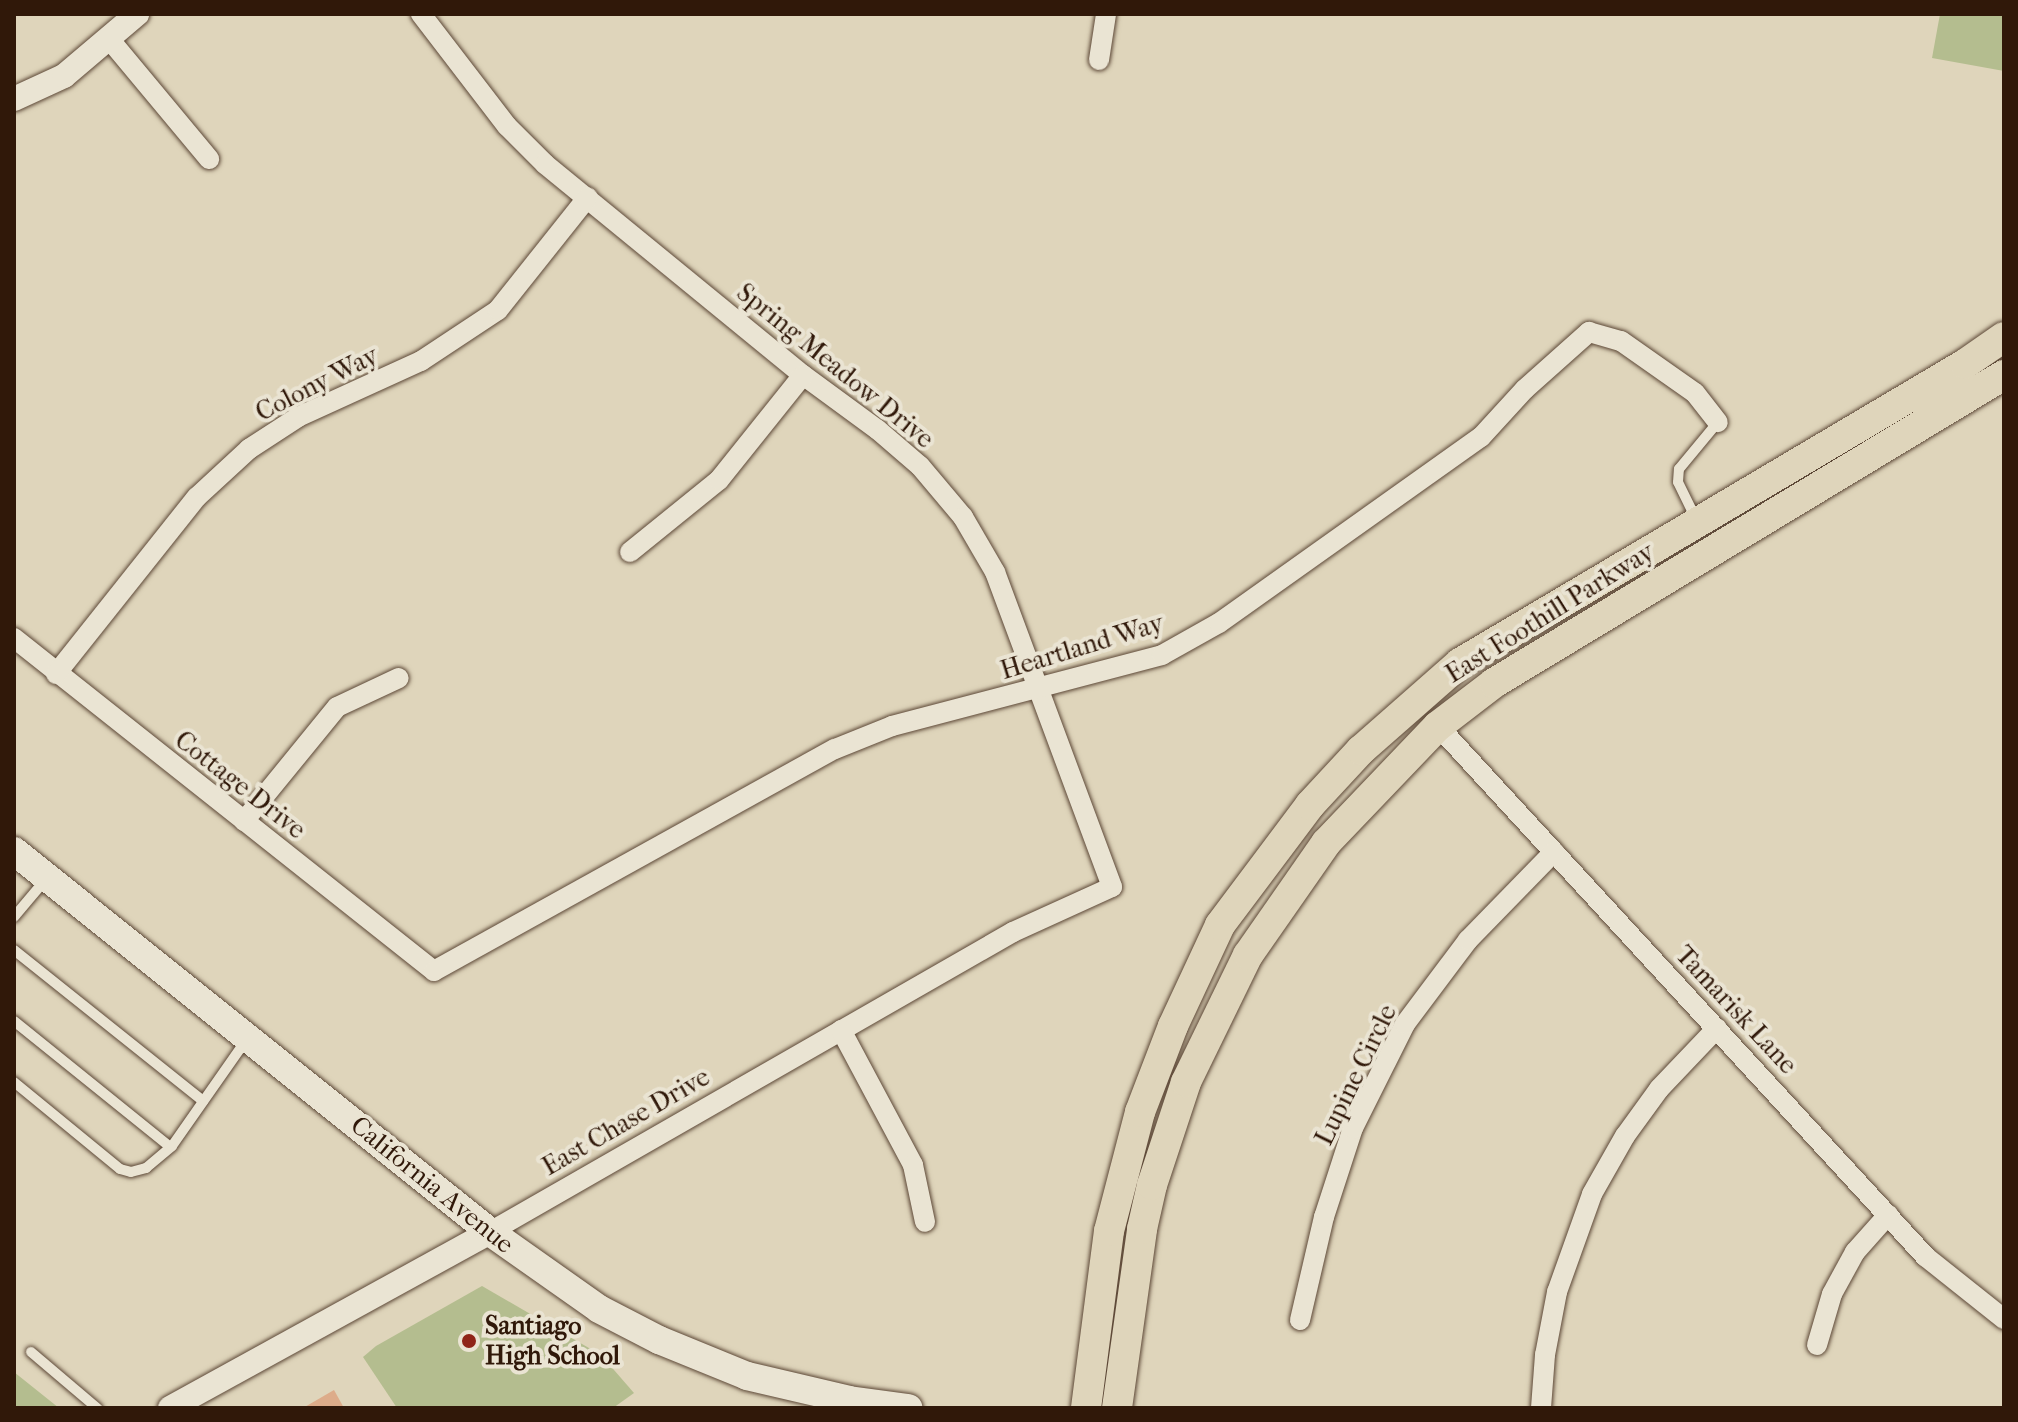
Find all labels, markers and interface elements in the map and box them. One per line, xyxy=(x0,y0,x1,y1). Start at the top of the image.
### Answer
street label: Spring Meadow Drive xyxy=(730,277,940,455)
street label: Colony Way xyxy=(250,340,384,428)
street label: East Foothill Parkway xyxy=(1440,536,1660,690)
street label: Heartland Way xyxy=(997,607,1167,687)
street label: Cottage Drive xyxy=(169,724,311,846)
street label: Tamarisk Lane xyxy=(1669,939,1803,1081)
street label: Lupine Circle xyxy=(1309,1000,1403,1150)
street label: East Chase Drive xyxy=(537,1061,715,1183)
street label: California Avenue xyxy=(344,1110,520,1260)
place label: Santiago High School xyxy=(485,1310,620,1372)
marker: Santiago High School xyxy=(460,1332,478,1350)

